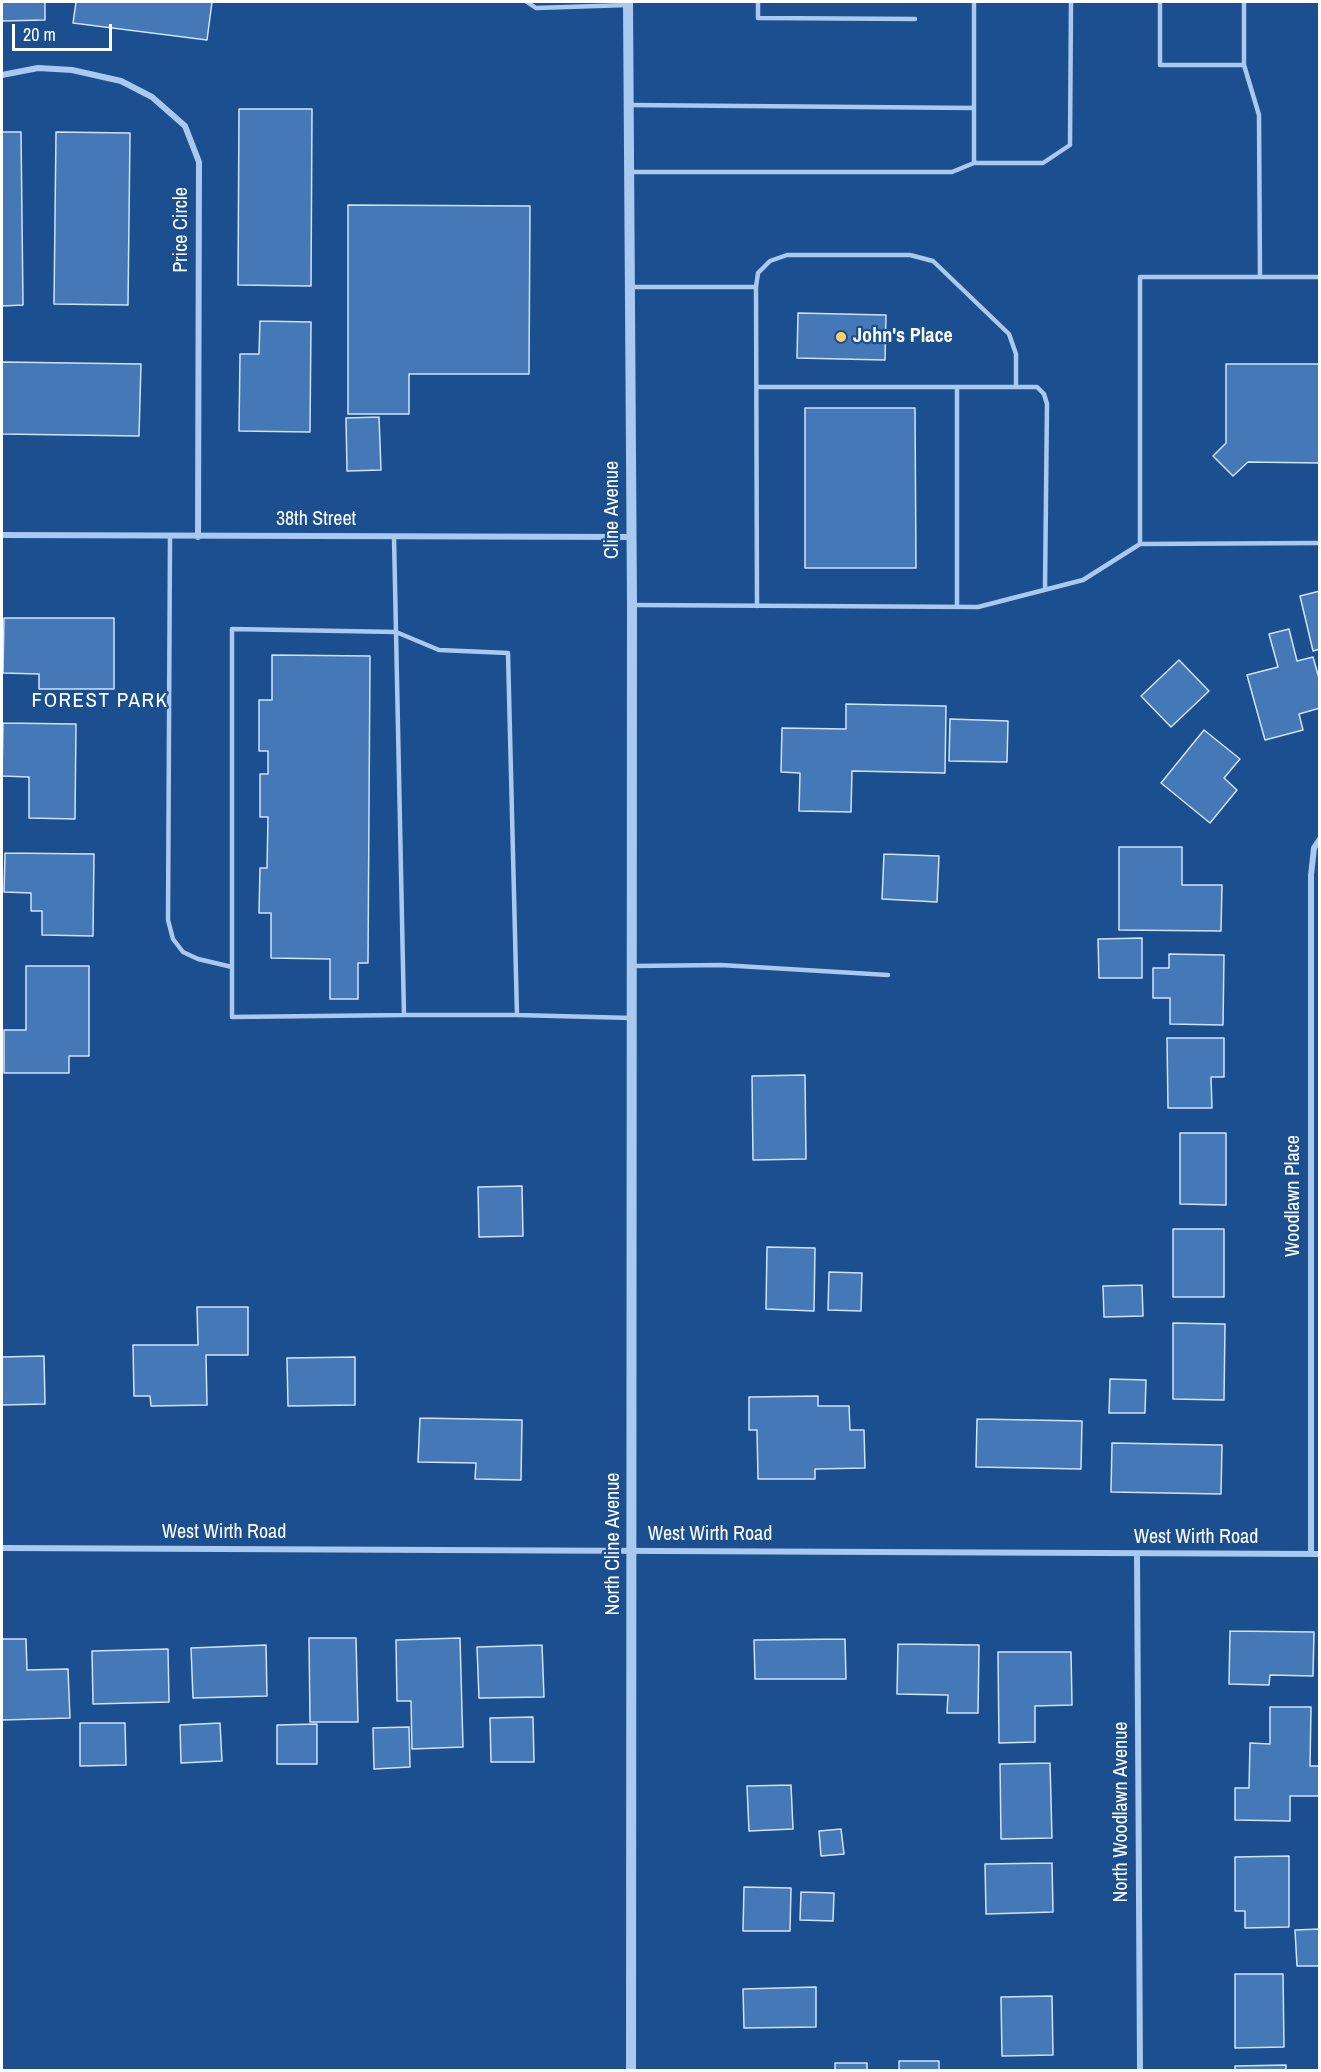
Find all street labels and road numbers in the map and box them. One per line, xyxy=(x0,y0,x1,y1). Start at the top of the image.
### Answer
street label: Price Circle xyxy=(170,187,194,273)
street label: Cline Avenue xyxy=(601,461,625,559)
street label: 38th Street xyxy=(276,508,356,532)
street label: Woodlawn Place xyxy=(1282,1135,1306,1257)
street label: North Cline Avenue xyxy=(602,1473,626,1615)
street label: West Wirth Road xyxy=(162,1521,286,1545)
street label: West Wirth Road xyxy=(648,1523,772,1547)
street label: West Wirth Road xyxy=(1134,1526,1258,1550)
street label: North Woodlawn Avenue xyxy=(1110,1722,1134,1902)

